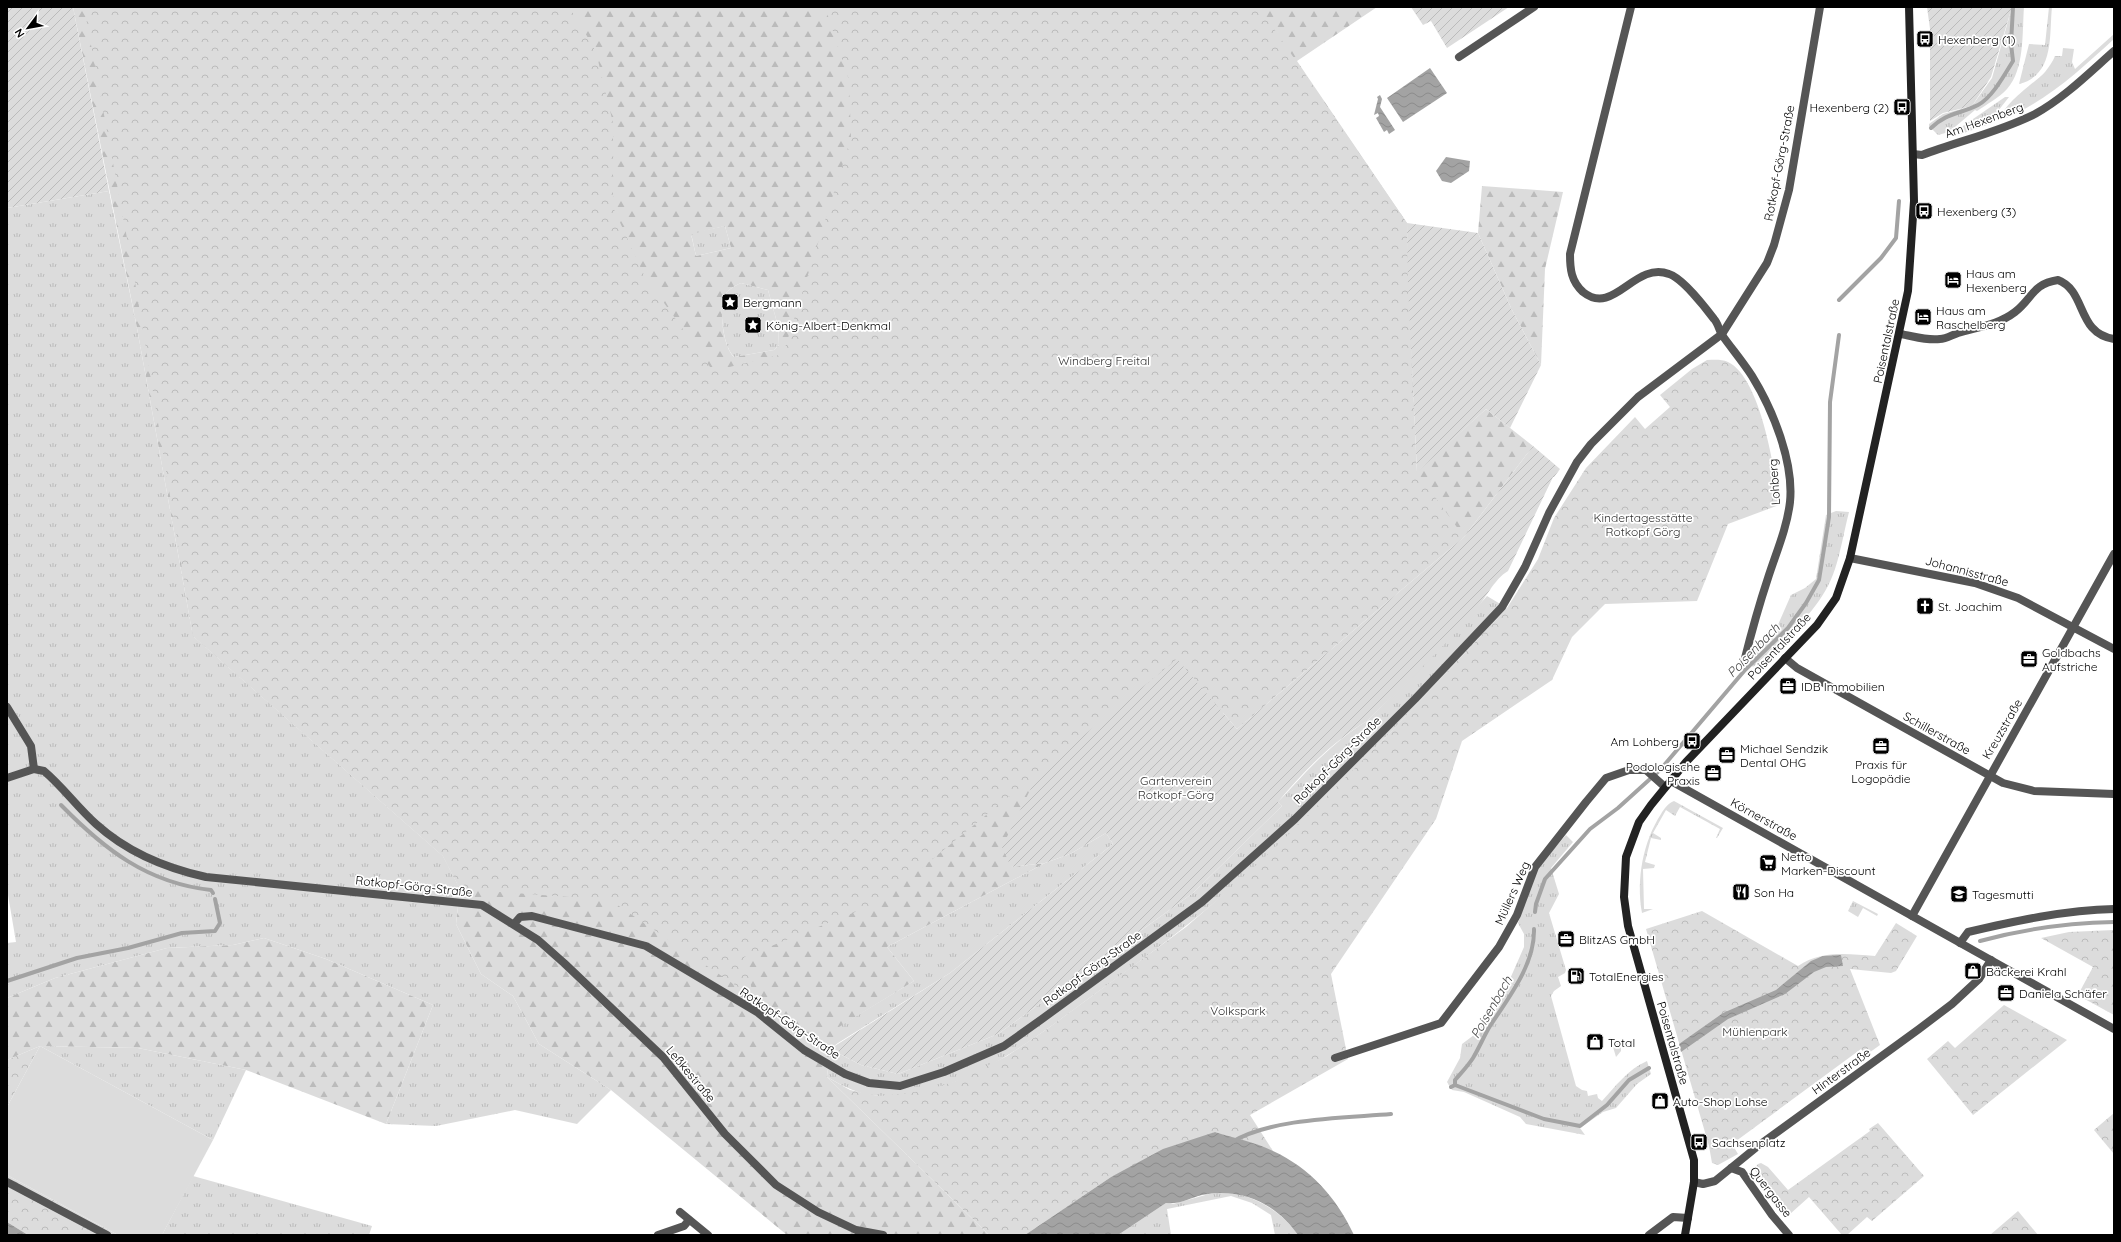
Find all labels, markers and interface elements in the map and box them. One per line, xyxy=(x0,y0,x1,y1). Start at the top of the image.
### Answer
north arrow xyxy=(8,8,48,48)
text: N xyxy=(11,26,28,40)
bus stop icon: Hexenberg (1) xyxy=(1915,29,1935,49)
place label: Hexenberg (1) xyxy=(1938,32,2015,47)
bus stop icon: Hexenberg (2) xyxy=(1892,97,1912,117)
street label: Am Hexenberg xyxy=(1943,99,2025,141)
place label: Hexenberg (2) xyxy=(1809,100,1889,115)
street label: Rotkopf-Görg-Straße xyxy=(1760,104,1798,222)
bus stop icon: Hexenberg (3) xyxy=(1914,201,1934,221)
place label: Hexenberg (3) xyxy=(1937,204,2016,219)
place label: Haus am Hexenberg xyxy=(1966,266,2027,295)
hotel icon: Haus am Hexenberg xyxy=(1943,270,1963,290)
place icon: Bergmann xyxy=(720,292,740,312)
place label: Bergmann xyxy=(743,295,802,310)
street label: Poisentalstraße xyxy=(1870,297,1902,385)
place label: Haus am Raschelberg xyxy=(1936,303,2006,332)
hotel icon: Haus am Raschelberg xyxy=(1913,307,1933,327)
place icon: König-Albert-Denkmal xyxy=(743,315,763,335)
place label: König-Albert-Denkmal xyxy=(766,318,891,333)
park label: Windberg Freital xyxy=(1058,353,1150,368)
street label: Lohberg xyxy=(1765,458,1783,506)
park label: Kindertagesstätte Rotkopf Görg xyxy=(1593,510,1693,539)
street label: Johannisstraße xyxy=(1924,553,2011,589)
church icon: St. Joachim xyxy=(1915,596,1935,616)
place label: St. Joachim xyxy=(1938,599,2002,614)
street label: Poisentalstraße xyxy=(1744,609,1814,682)
water label: Poisenbach xyxy=(1723,619,1783,680)
place label: Goldbachs Aufstriche xyxy=(2042,645,2101,674)
office icon: Goldbachs Aufstriche xyxy=(2019,649,2039,669)
office icon: IDB Immobilien xyxy=(1778,676,1798,696)
place label: IDB Immobilien xyxy=(1801,679,1885,694)
street label: Kreuzstraße xyxy=(1979,696,2025,762)
street label: Schillerstraße xyxy=(1901,708,1973,758)
street label: Rotkopf-Görg-Straße xyxy=(1290,713,1384,807)
bus stop icon: Am Lohberg xyxy=(1682,731,1702,751)
place label: Am Lohberg xyxy=(1611,734,1679,749)
office icon: Praxis für Logopädie xyxy=(1871,736,1891,756)
place label: Michael Sendzik Dental OHG xyxy=(1740,741,1828,770)
office icon: Michael Sendzik Dental OHG xyxy=(1717,745,1737,765)
place label: Praxis für Logopädie xyxy=(1851,757,1911,786)
place label: Podologische Praxis xyxy=(1626,759,1700,788)
office icon: Podologische Praxis xyxy=(1703,763,1723,783)
park label: Gartenverein Rotkopf-Görg xyxy=(1138,773,1214,802)
street label: Körnerstraße xyxy=(1728,795,1800,844)
place label: Netto Marken-Discount xyxy=(1781,849,1876,878)
supermarket icon: Netto Marken-Discount xyxy=(1758,853,1778,873)
street label: Müllers Weg xyxy=(1491,859,1533,927)
street label: Rotkopf-Görg-Straße xyxy=(355,872,474,900)
restaurant icon: Son Ha xyxy=(1731,882,1751,902)
school or university icon: Tagesmutti xyxy=(1949,884,1969,904)
place label: Son Ha xyxy=(1754,885,1794,900)
place label: Tagesmutti xyxy=(1972,887,2033,902)
street label: Rotkopf-Görg-Straße xyxy=(1040,927,1144,1009)
office icon: BlitzAS GmbH xyxy=(1556,929,1576,949)
place label: BlitzAS GmbH xyxy=(1579,932,1655,947)
shop icon: Bäckerei Krahl xyxy=(1963,961,1983,981)
place label: Bäckerei Krahl xyxy=(1986,964,2067,979)
fuel station icon: TotalEnergies xyxy=(1566,966,1586,986)
place label: TotalEnergies xyxy=(1589,969,1664,984)
water label: Poisenbach xyxy=(1467,973,1516,1041)
office icon: Daniela Schäfer xyxy=(1996,983,2016,1003)
street label: Rotkopf-Görg-Straße xyxy=(737,984,843,1062)
place label: Daniela Schäfer xyxy=(2019,986,2107,1001)
street label: Poisentalstraße xyxy=(1654,1000,1692,1087)
park label: Volkspark xyxy=(1210,1003,1266,1018)
park label: Mühlenpark xyxy=(1722,1024,1788,1039)
shop icon: Total xyxy=(1585,1032,1605,1052)
place label: Total xyxy=(1608,1035,1635,1050)
street label: Leßkestraße xyxy=(663,1043,719,1105)
street label: Hinterstraße xyxy=(1809,1045,1874,1097)
shop icon: Auto-Shop Lohse xyxy=(1650,1091,1670,1111)
place label: Auto-Shop Lohse xyxy=(1673,1094,1768,1109)
bus stop icon: Sachsenplatz xyxy=(1689,1132,1709,1152)
place label: Sachsenplatz xyxy=(1712,1135,1786,1150)
street label: Quergasse xyxy=(1747,1164,1796,1220)

